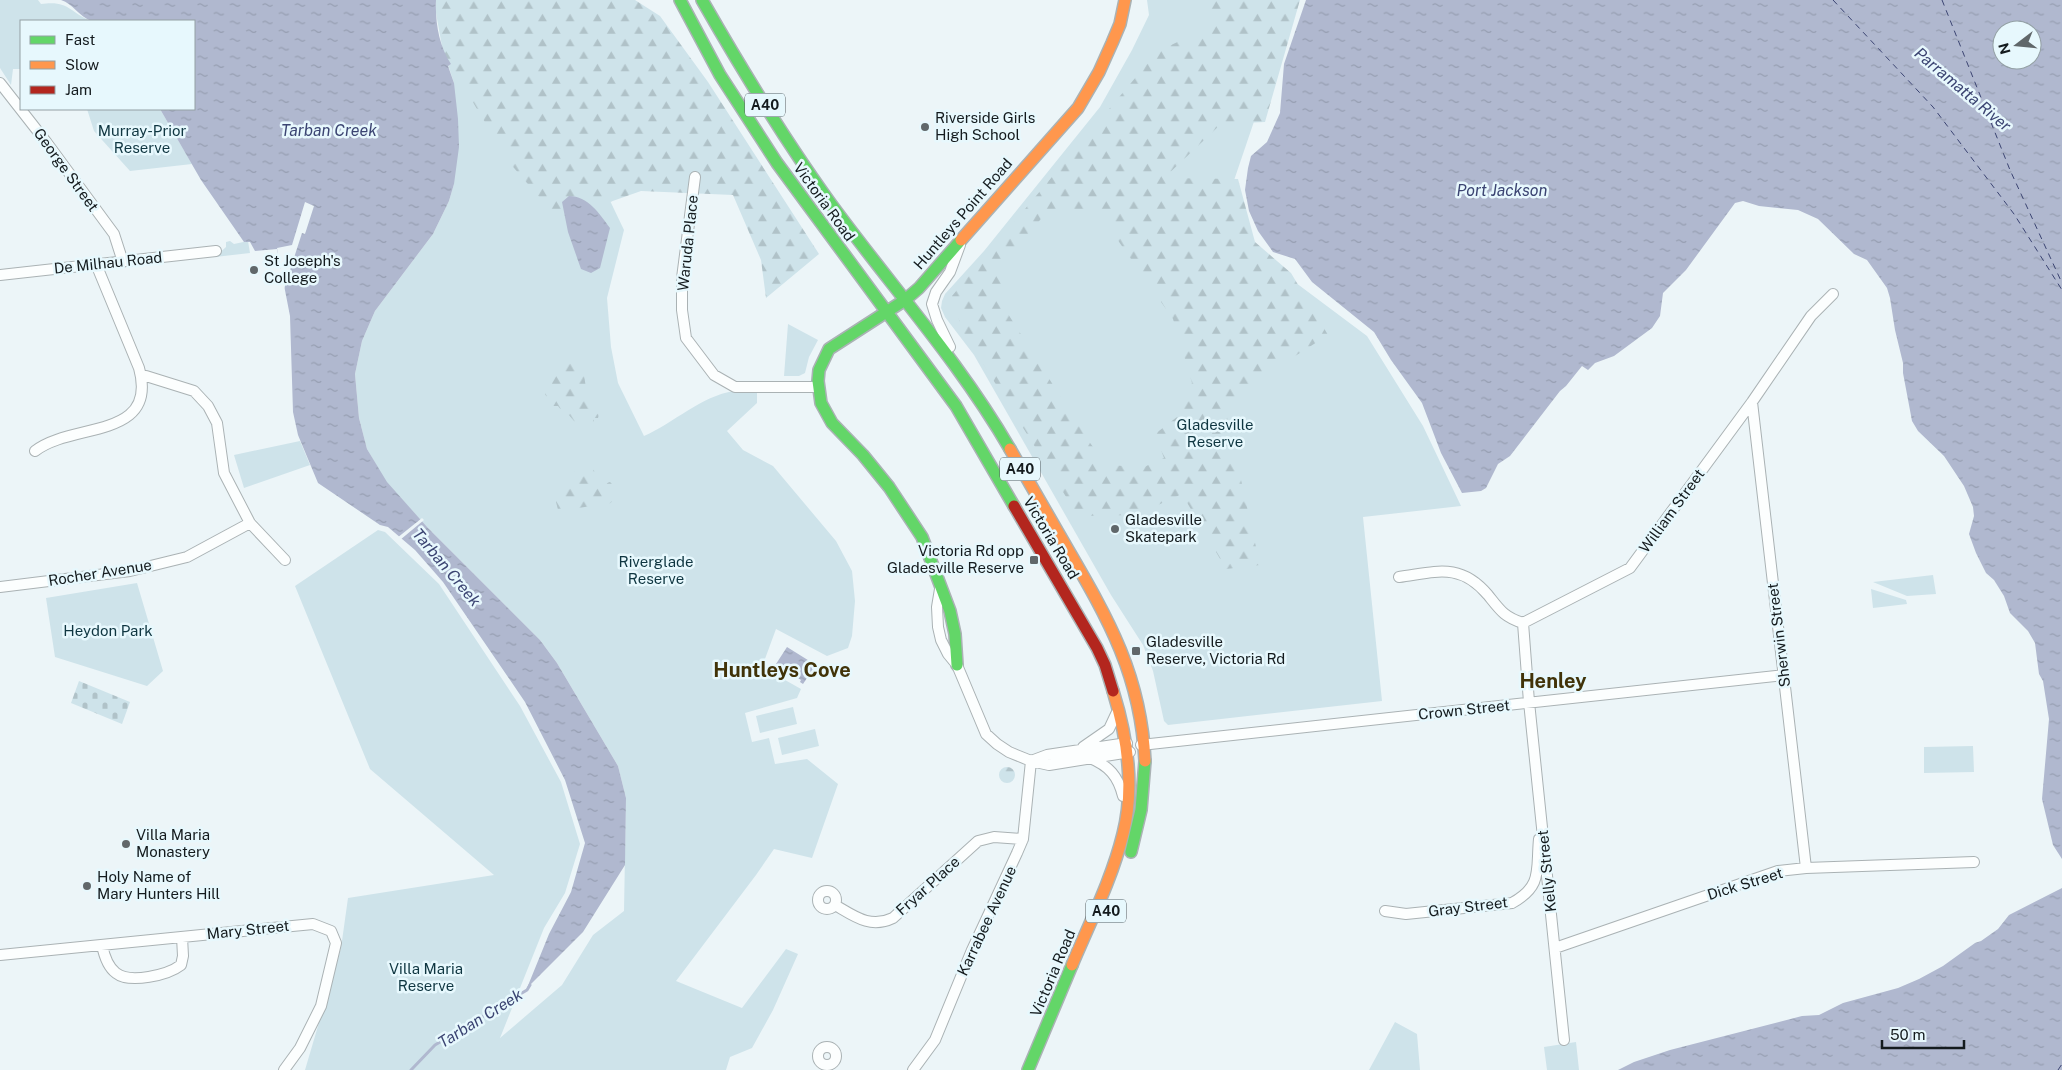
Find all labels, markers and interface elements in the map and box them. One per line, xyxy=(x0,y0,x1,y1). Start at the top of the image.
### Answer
legend xyxy=(20,20,195,110)
north arrow xyxy=(1992,20,2042,70)
text: Fast xyxy=(65,31,95,48)
text: N xyxy=(1995,41,2014,56)
water label: Parramatta River xyxy=(1911,44,2016,136)
text: Slow xyxy=(65,56,100,73)
text: Jam xyxy=(65,81,92,98)
road number: A40 xyxy=(745,94,785,116)
place label: Riverside Girls High School xyxy=(935,109,1035,143)
water label: Tarban Creek xyxy=(281,121,377,140)
marker: Riverside Girls High School xyxy=(919,121,931,133)
park label: Murray-Prior Reserve xyxy=(98,122,186,156)
street label: George Street xyxy=(31,125,102,215)
street label: Huntleys Point Road xyxy=(910,155,1015,273)
street label: Victoria Road xyxy=(790,159,859,244)
water label: Port Jackson xyxy=(1457,181,1548,200)
street label: Waruda Place xyxy=(674,194,701,292)
street label: De Milhau Road xyxy=(53,248,163,277)
place label: St Joseph's College xyxy=(264,252,341,286)
marker: St Joseph's College xyxy=(248,264,260,276)
park label: Gladesville Reserve xyxy=(1176,416,1254,450)
road number: A40 xyxy=(1000,458,1040,480)
street label: William Street xyxy=(1636,465,1708,556)
street label: Victoria Road xyxy=(1020,494,1083,582)
place label: Gladesville Skatepark xyxy=(1125,511,1202,545)
marker: Gladesville Skatepark xyxy=(1109,523,1121,535)
water label: Tarban Creek xyxy=(409,525,485,610)
place label: Victoria Rd opp Gladesville Reserve xyxy=(887,542,1024,576)
park label: Riverglade Reserve xyxy=(619,553,693,587)
marker: Victoria Rd opp Gladesville Reserve xyxy=(1028,554,1040,566)
street label: Rocher Avenue xyxy=(47,556,153,589)
street label: Sherwin Street xyxy=(1764,582,1793,688)
park label: Heydon Park xyxy=(63,622,153,639)
place label: Gladesville Reserve, Victoria Rd xyxy=(1146,633,1285,667)
marker: Gladesville Reserve, Victoria Rd xyxy=(1130,645,1142,657)
district label: Huntleys Cove xyxy=(713,658,851,682)
district label: Henley xyxy=(1519,669,1587,693)
street label: Crown Street xyxy=(1417,696,1511,723)
place label: Villa Maria Monastery xyxy=(136,826,210,860)
street label: Kelly Street xyxy=(1534,829,1559,913)
marker: Villa Maria Monastery xyxy=(120,838,132,850)
street label: Fryar Place xyxy=(892,853,963,919)
street label: Karrabee Avenue xyxy=(954,863,1019,978)
street label: Dick Street xyxy=(1705,864,1785,903)
place label: Holy Name of Mary Hunters Hill xyxy=(97,868,220,902)
marker: Holy Name of Mary Hunters Hill xyxy=(81,880,93,892)
street label: Gray Street xyxy=(1427,893,1509,920)
road number: A40 xyxy=(1086,899,1126,922)
street label: Mary Street xyxy=(206,917,290,942)
street label: Victoria Road xyxy=(1027,927,1078,1019)
park label: Villa Maria Reserve xyxy=(389,960,463,994)
water label: Tarban Creek xyxy=(435,985,526,1052)
scale bar xyxy=(1882,1018,1964,1050)
text: 50 m xyxy=(1890,1026,1925,1043)

